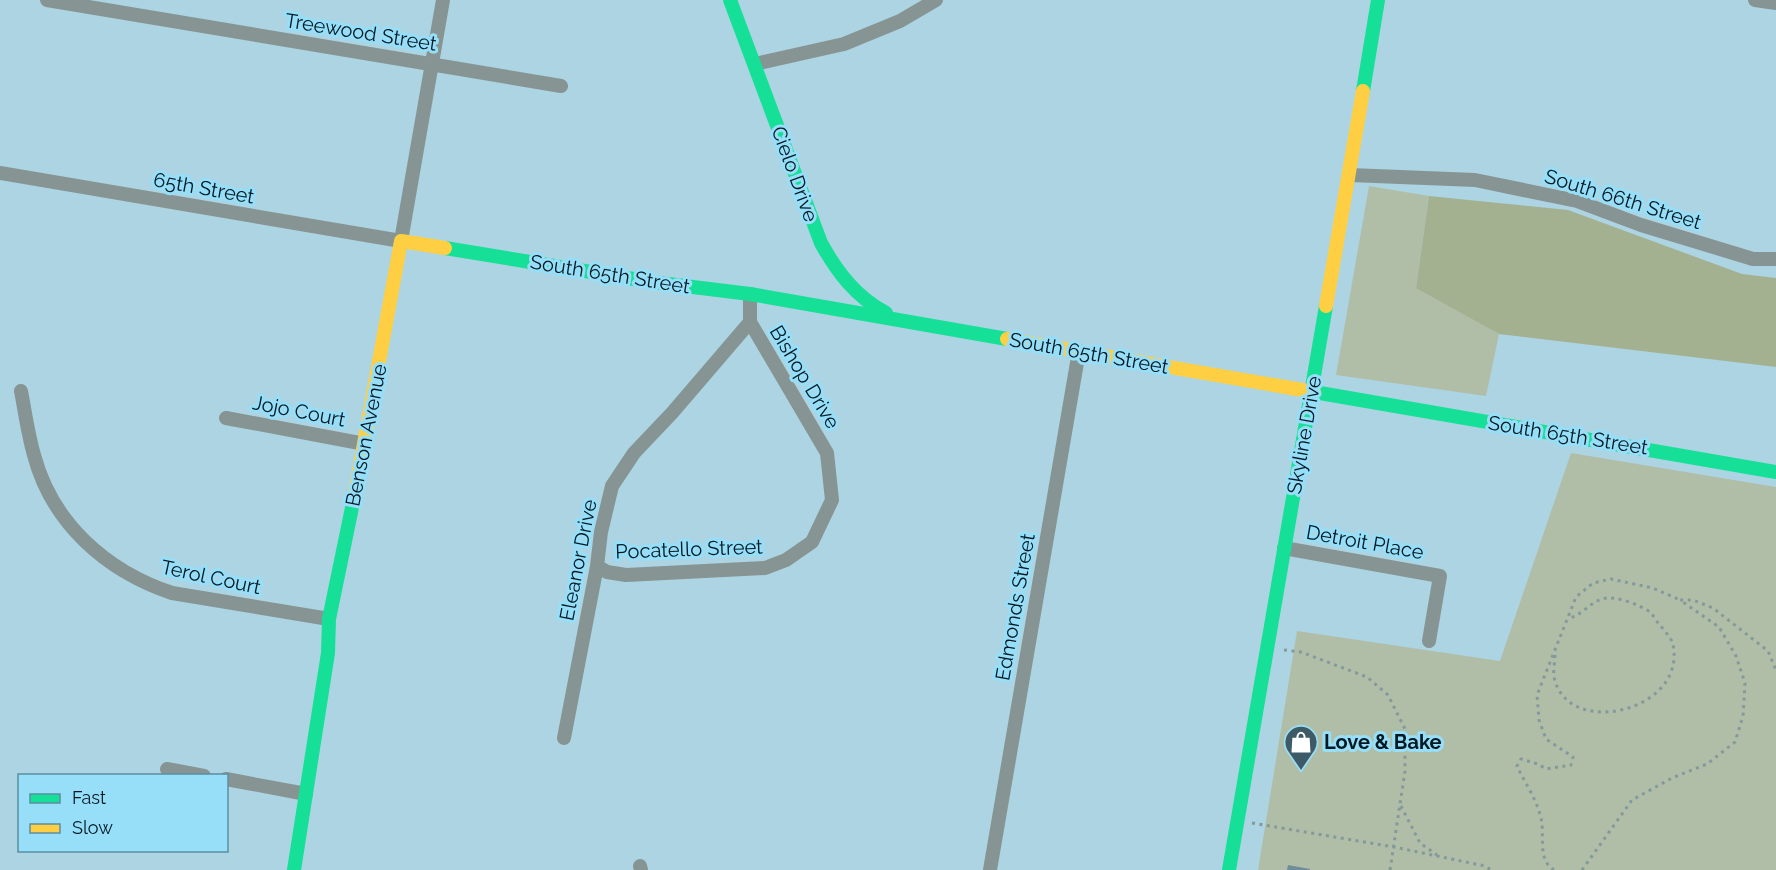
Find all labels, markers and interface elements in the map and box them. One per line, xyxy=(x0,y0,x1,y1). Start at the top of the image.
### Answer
street label: Treewood Street xyxy=(284,8,439,56)
street label: Cielo Drive xyxy=(767,123,823,225)
street label: South 66th Street xyxy=(1542,164,1704,234)
street label: 65th Street xyxy=(152,167,257,209)
street label: South 65th Street xyxy=(528,250,692,299)
street label: Bishop Drive xyxy=(765,321,845,433)
street label: South 65th Street xyxy=(1008,327,1171,379)
street label: Benson Avenue xyxy=(340,361,392,508)
street label: Skyline Drive xyxy=(1282,374,1326,496)
street label: Jojo Court xyxy=(251,390,348,432)
street label: South 65th Street xyxy=(1486,411,1650,460)
street label: Eleanor Drive xyxy=(554,497,602,623)
street label: Detroit Place xyxy=(1304,520,1426,564)
street label: Edmonds Street xyxy=(990,531,1040,682)
street label: Pocatello Street xyxy=(615,534,763,564)
street label: Terol Court xyxy=(159,555,263,599)
shop icon: Love & Bake xyxy=(1283,724,1319,771)
place label: Love & Bake xyxy=(1324,730,1442,754)
legend xyxy=(18,774,228,852)
text: Fast xyxy=(72,787,106,808)
text: Slow xyxy=(72,817,113,838)

